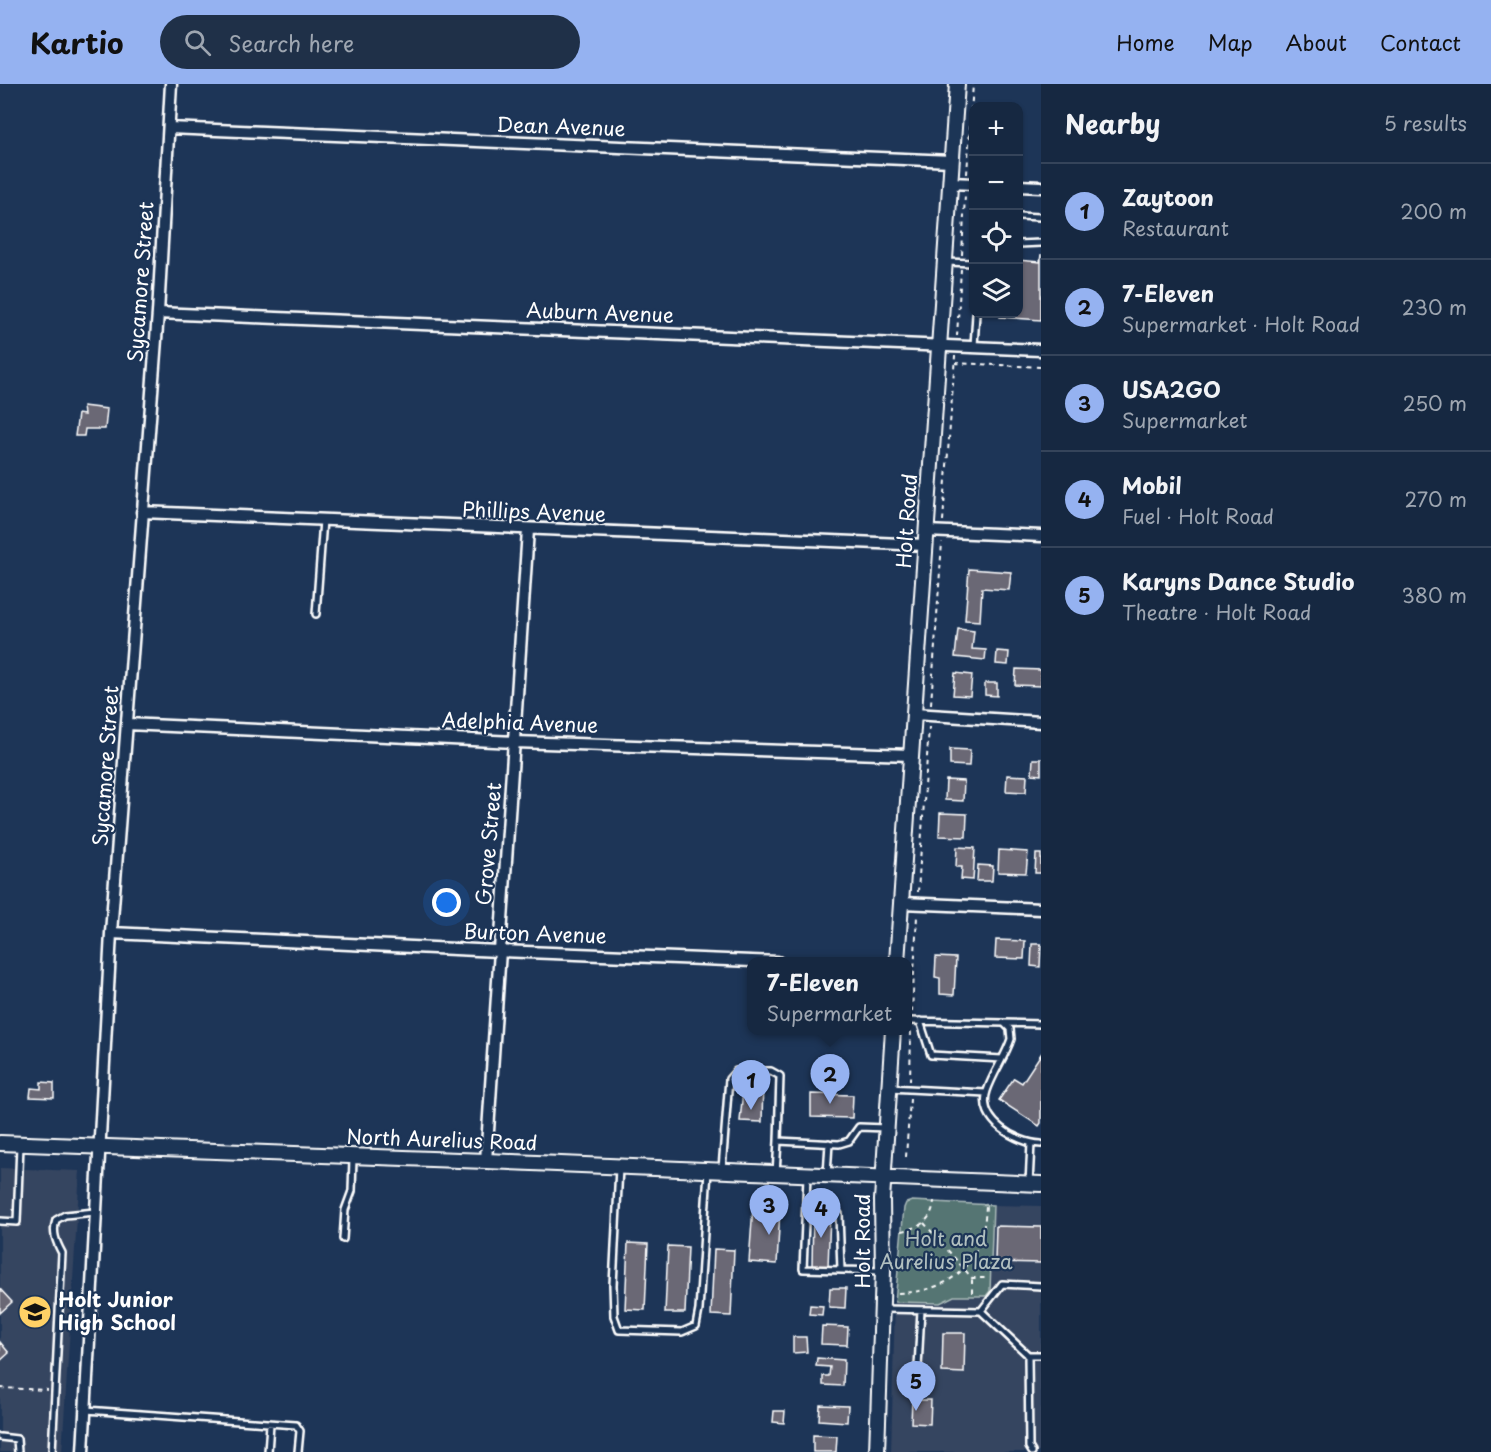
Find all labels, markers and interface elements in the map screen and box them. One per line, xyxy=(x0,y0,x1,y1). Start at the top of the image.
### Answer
search box xyxy=(160,15,580,69)
text: Kartio xyxy=(30,21,124,64)
icon: search xyxy=(181,26,214,59)
text: Search here xyxy=(229,26,354,59)
text: Home xyxy=(1116,26,1175,58)
text: Map xyxy=(1208,26,1253,58)
text: About xyxy=(1286,26,1347,58)
text: Contact xyxy=(1380,26,1461,58)
map controls xyxy=(969,102,1023,318)
button: + xyxy=(969,102,1023,156)
text: Nearby xyxy=(1065,104,1160,143)
text: 5 results xyxy=(1384,108,1467,138)
street label: Dean Avenue xyxy=(496,109,626,143)
button: − xyxy=(969,156,1023,210)
text: Zaytoon xyxy=(1122,180,1214,213)
text: 1 xyxy=(1080,196,1089,226)
text: 200 m xyxy=(1400,196,1467,226)
street label: Sycamore Street xyxy=(119,201,161,363)
button: locate xyxy=(969,210,1023,264)
text: Restaurant xyxy=(1122,213,1229,243)
button: layers xyxy=(969,264,1023,318)
text: 7-Eleven xyxy=(1122,276,1214,309)
text: 2 xyxy=(1077,292,1092,322)
text: 230 m xyxy=(1402,292,1467,322)
street label: Auburn Avenue xyxy=(526,294,674,330)
text: Supermarket · Holt Road xyxy=(1122,309,1360,339)
text: USA2GO xyxy=(1122,372,1221,405)
text: 3 xyxy=(1078,388,1091,418)
text: 250 m xyxy=(1403,388,1467,418)
text: Supermarket xyxy=(1122,405,1248,435)
text: Mobil xyxy=(1122,468,1182,501)
street label: Holt Road xyxy=(888,473,924,569)
text: 4 xyxy=(1078,484,1091,514)
text: 270 m xyxy=(1404,484,1467,514)
street label: Phillips Avenue xyxy=(462,493,607,529)
text: Fuel · Holt Road xyxy=(1122,501,1274,531)
text: Karyns Dance Studio xyxy=(1122,564,1354,597)
text: 5 xyxy=(1078,580,1091,610)
text: 380 m xyxy=(1401,580,1467,610)
text: Theatre · Holt Road xyxy=(1122,597,1311,627)
street label: Sycamore Street xyxy=(84,685,126,847)
street label: Adelphia Avenue xyxy=(441,704,599,740)
street label: Grove Street xyxy=(468,781,508,907)
your location xyxy=(432,888,461,917)
street label: Burton Avenue xyxy=(463,916,607,950)
popup xyxy=(747,957,912,1035)
text: 7-Eleven xyxy=(767,965,859,998)
text: Supermarket xyxy=(767,998,892,1028)
pin: 2 xyxy=(810,1054,850,1104)
pin: 1 xyxy=(732,1060,771,1110)
street label: North Aurelius Road xyxy=(346,1121,538,1157)
pin: 3 xyxy=(750,1186,788,1235)
pin: 4 xyxy=(802,1188,840,1238)
street label: Holt Road xyxy=(847,1194,877,1288)
park label: Holt and Aurelius Plaza xyxy=(879,1223,1013,1276)
place label: Holt Junior High School xyxy=(58,1284,176,1337)
school or university icon: Holt Junior High School xyxy=(17,1294,53,1330)
pin: 5 xyxy=(896,1362,936,1411)

